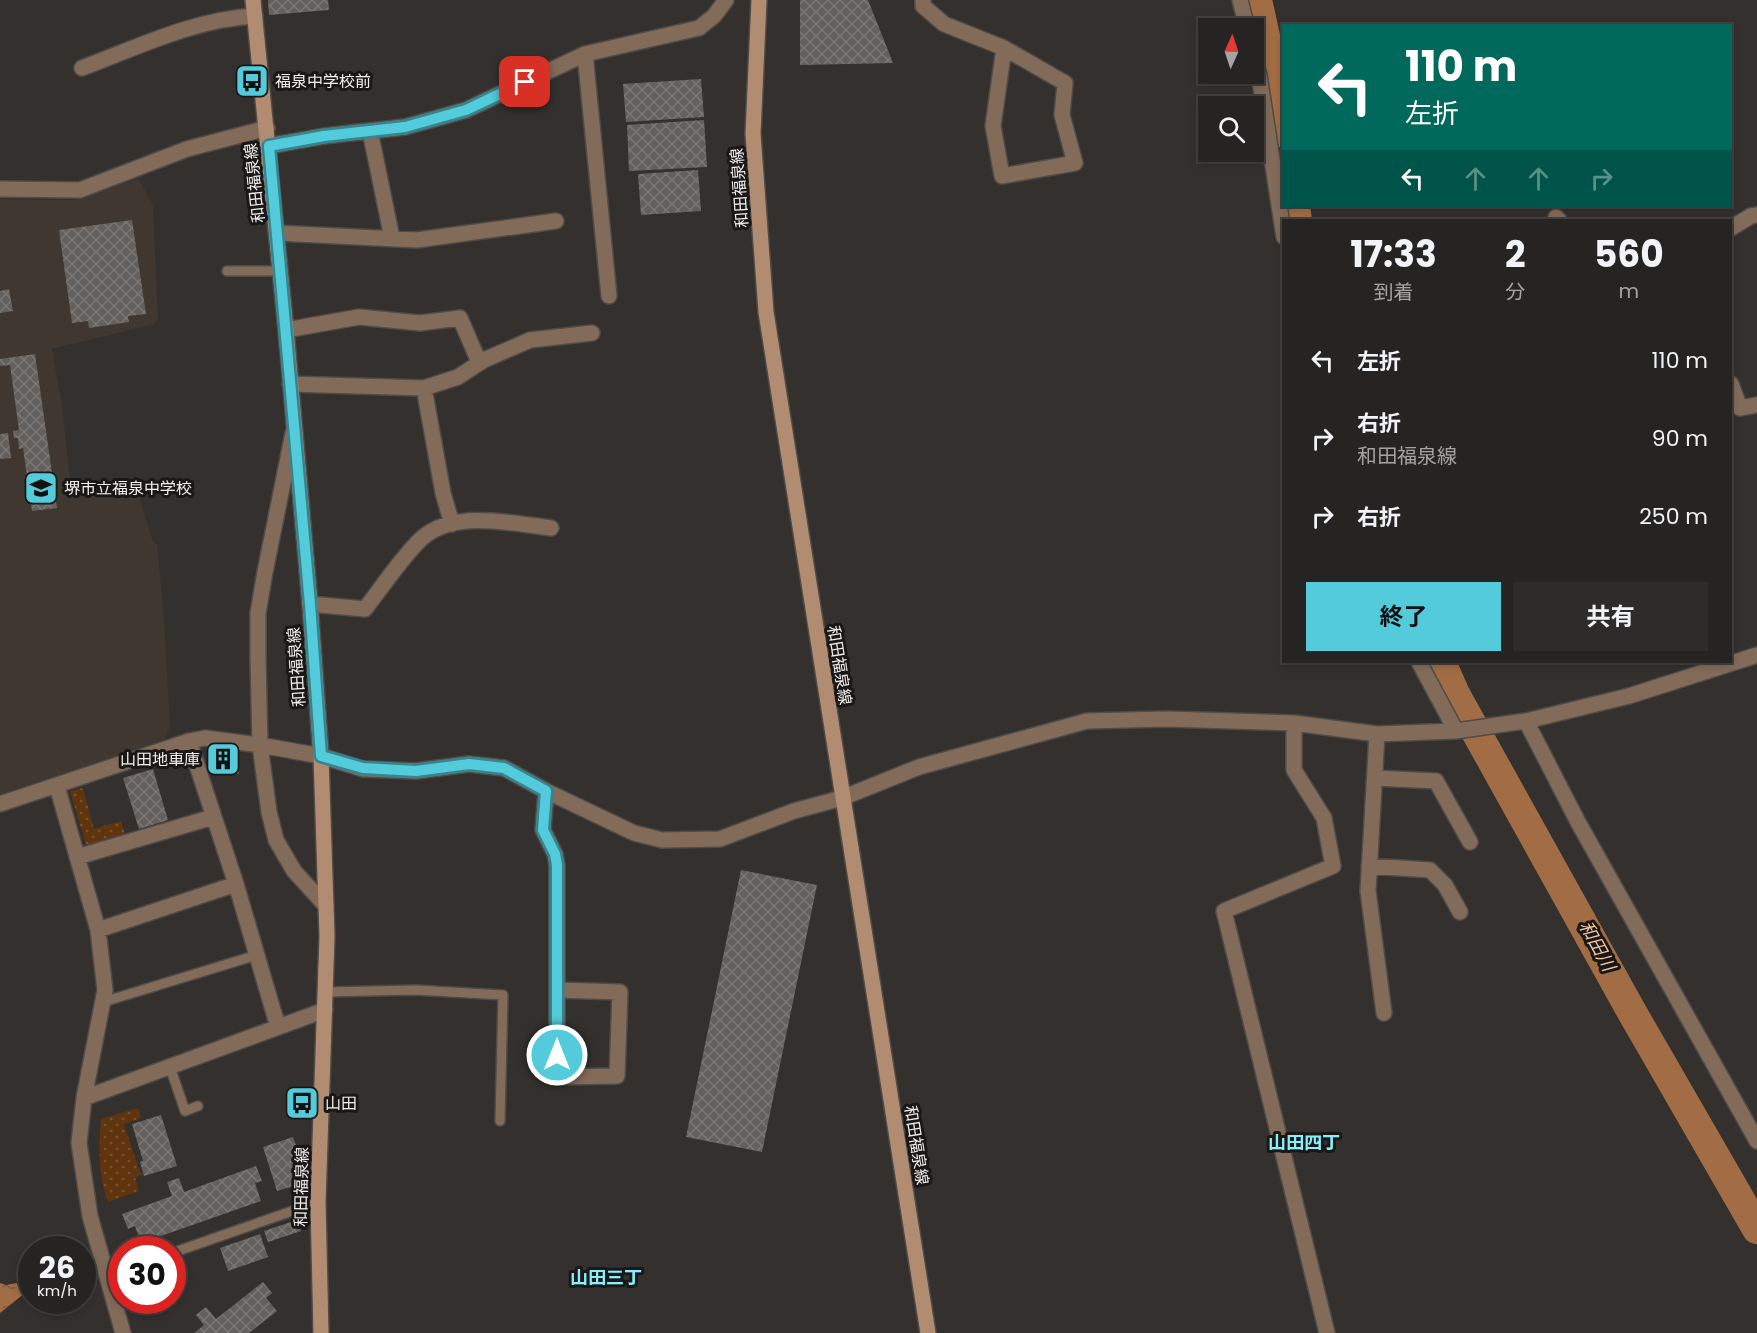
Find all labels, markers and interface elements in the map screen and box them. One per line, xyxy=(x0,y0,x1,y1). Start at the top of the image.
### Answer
north arrow xyxy=(1198,18,1264,84)
map controls xyxy=(1198,18,1264,162)
text: 110 m xyxy=(1405,37,1517,96)
icon: left xyxy=(1306,48,1384,126)
pin xyxy=(499,56,550,107)
bus stop icon: 福泉中学校前 xyxy=(234,63,270,99)
icon: arrive xyxy=(508,65,541,98)
place label: 福泉中学校前 xyxy=(275,70,371,93)
text: 左折 xyxy=(1405,95,1459,132)
button: search xyxy=(1198,96,1264,162)
street label: 和田福泉線 xyxy=(239,142,270,224)
street label: 和田福泉線 xyxy=(725,147,754,229)
icon: left xyxy=(1396,162,1429,195)
icon: ahead xyxy=(1459,162,1492,195)
icon: ahead xyxy=(1522,162,1555,195)
icon: right xyxy=(1585,162,1618,195)
text: 17:33 xyxy=(1350,229,1437,280)
text: 2 xyxy=(1505,229,1526,280)
text: 560 xyxy=(1594,229,1664,280)
text: m xyxy=(1619,277,1639,305)
text: 到着 xyxy=(1374,278,1414,306)
text: 分 xyxy=(1505,278,1525,306)
icon: left xyxy=(1306,344,1339,377)
text: 110 m xyxy=(1652,345,1708,376)
text: 左折 xyxy=(1357,346,1401,377)
text: 右折 xyxy=(1357,408,1401,439)
icon: right xyxy=(1306,422,1339,455)
text: 90 m xyxy=(1652,423,1708,454)
text: 和田福泉線 xyxy=(1357,442,1457,470)
school or university icon: 堺市立福泉中学校 xyxy=(23,470,59,506)
place label: 堺市立福泉中学校 xyxy=(64,477,192,500)
icon: right xyxy=(1306,500,1339,533)
text: 250 m xyxy=(1639,501,1708,532)
text: 右折 xyxy=(1357,502,1401,533)
button: 終了 xyxy=(1306,582,1501,651)
button: 共有 xyxy=(1513,582,1708,651)
street label: 和田福泉線 xyxy=(822,624,857,706)
street label: 和田福泉線 xyxy=(282,626,311,708)
building icon: 山田地車庫 xyxy=(205,741,241,777)
place label: 山田地車庫 xyxy=(120,748,200,771)
water label: 和田川 xyxy=(1573,916,1622,977)
position arrow xyxy=(525,1023,589,1087)
bus stop icon: 山田 xyxy=(284,1085,320,1121)
place label: 山田 xyxy=(325,1092,357,1115)
street label: 和田福泉線 xyxy=(899,1104,934,1186)
district label: 山田四丁 xyxy=(1268,1130,1340,1155)
street label: 和田福泉線 xyxy=(289,1147,314,1227)
speed limit sign: 30 xyxy=(108,1236,186,1314)
text: 26 xyxy=(39,1246,75,1289)
district label: 山田三丁 xyxy=(570,1265,642,1290)
text: km/h xyxy=(37,1280,77,1301)

